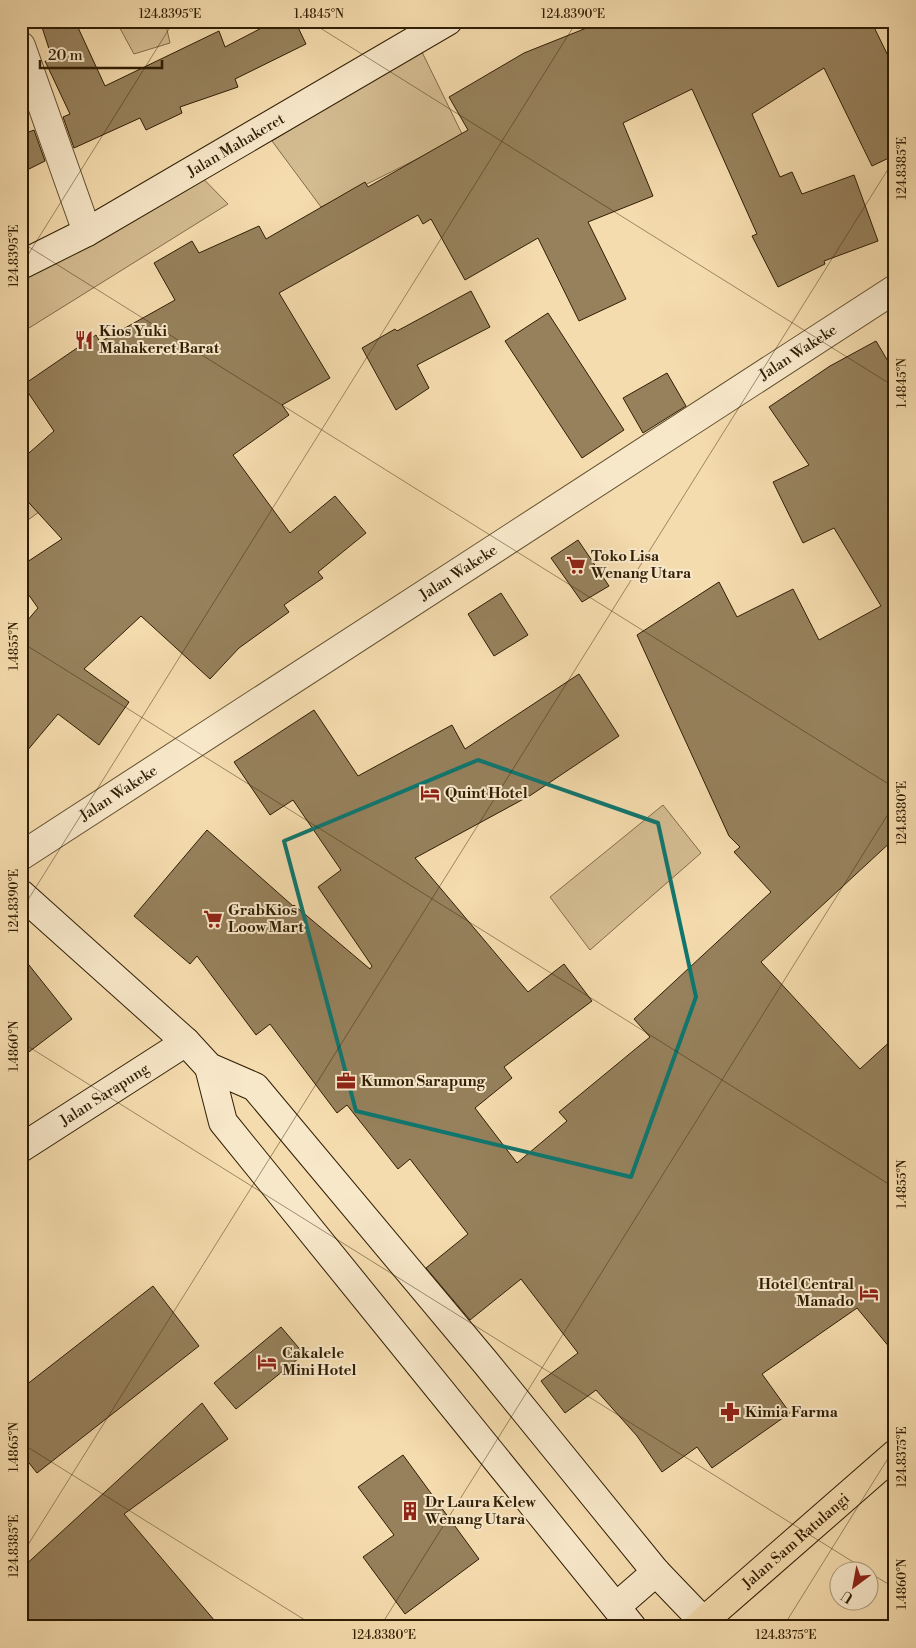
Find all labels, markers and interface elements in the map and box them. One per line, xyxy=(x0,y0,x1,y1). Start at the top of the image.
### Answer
text: 124.8395°E xyxy=(139,7,201,22)
text: 1.4845°N xyxy=(294,7,344,22)
text: 124.8390°E xyxy=(541,7,605,22)
scale bar xyxy=(40,38,162,70)
text: 20 m xyxy=(48,46,83,65)
street label: Jalan Mahakeret xyxy=(183,109,289,182)
text: 124.8385°E xyxy=(895,137,910,199)
text: 124.8395°E xyxy=(7,225,22,287)
street label: Jalan Wakeke xyxy=(755,320,840,385)
place label: Kios Yuki Mahakeret Barat xyxy=(99,322,220,358)
restaurant icon: Kios Yuki Mahakeret Barat xyxy=(73,329,95,351)
text: 1.4845°N xyxy=(895,358,910,408)
street label: Jalan Wakeke xyxy=(415,540,501,605)
place label: Toko Lisa Wenang Utara xyxy=(590,547,692,583)
supermarket icon: Toko Lisa Wenang Utara xyxy=(565,554,587,576)
text: 1.4855°N xyxy=(7,621,22,671)
street label: Jalan Wakeke xyxy=(75,761,161,826)
text: 124.8380°E xyxy=(895,781,910,845)
hotel icon: Quint Hotel xyxy=(419,782,441,804)
place label: Quint Hotel xyxy=(445,784,528,803)
text: 124.8390°E xyxy=(7,869,22,933)
place label: GrabKios Loow Mart xyxy=(228,901,304,937)
supermarket icon: GrabKios Loow Mart xyxy=(202,908,224,930)
text: 1.4860°N xyxy=(7,1020,22,1072)
street label: Jalan Sarapung xyxy=(55,1059,153,1131)
office icon: Kumon Sarapung xyxy=(335,1070,357,1092)
place label: Kumon Sarapung xyxy=(361,1072,486,1091)
text: 1.4855°N xyxy=(895,1159,910,1209)
place label: Hotel Central Manado xyxy=(758,1275,854,1311)
hotel icon: Hotel Central Manado xyxy=(858,1282,880,1304)
place label: Cakalele Mini Hotel xyxy=(282,1344,357,1380)
hotel icon: Cakalele Mini Hotel xyxy=(256,1351,278,1373)
pharmacy icon: Kimia Farma xyxy=(719,1401,741,1423)
place label: Kimia Farma xyxy=(745,1403,839,1422)
text: 1.4865°N xyxy=(7,1422,22,1472)
text: 124.8375°E xyxy=(895,1426,910,1488)
street label: Jalan Sam Ratulangi xyxy=(737,1489,853,1594)
place label: Dr Laura Kelew Wenang Utara xyxy=(424,1493,536,1529)
building icon: Dr Laura Kelew Wenang Utara xyxy=(399,1500,421,1522)
text: 124.8385°E xyxy=(7,1515,22,1577)
text: 1.4860°N xyxy=(895,1558,910,1610)
north arrow xyxy=(828,1560,878,1610)
text: U xyxy=(838,1586,857,1607)
text: 124.8380°E xyxy=(352,1628,416,1643)
text: 124.8375°E xyxy=(755,1628,817,1643)

